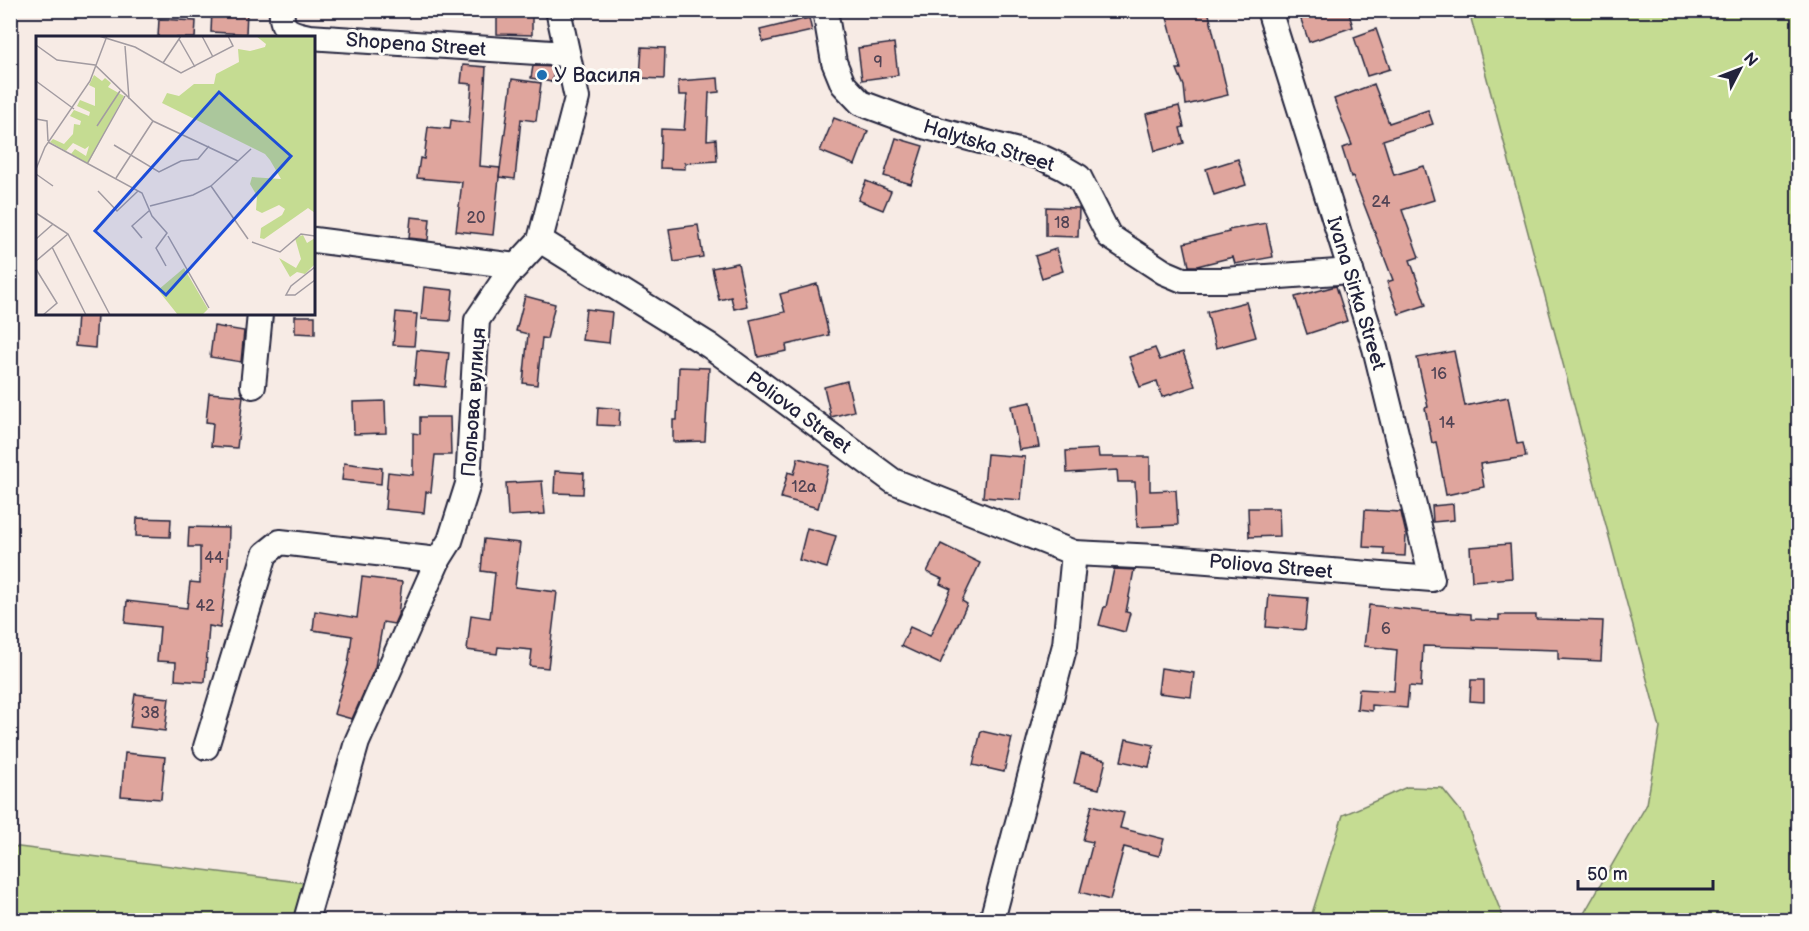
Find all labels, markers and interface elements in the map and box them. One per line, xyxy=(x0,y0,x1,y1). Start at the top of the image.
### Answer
street label: Shopena Street xyxy=(345,28,487,62)
inset map xyxy=(36,36,315,315)
north arrow xyxy=(1710,39,1770,99)
text: N xyxy=(1739,49,1761,71)
house number: 9 xyxy=(873,53,883,72)
place label: У Василя xyxy=(554,64,640,88)
marker: У Василя xyxy=(535,68,549,82)
street label: Halytska Street xyxy=(920,115,1057,177)
house number: 24 xyxy=(1372,193,1391,212)
house number: 20 xyxy=(467,209,485,228)
house number: 18 xyxy=(1054,214,1070,233)
street label: Ivana Sirka Street xyxy=(1321,214,1391,373)
street label: Польова вулиця xyxy=(457,327,491,478)
house number: 16 xyxy=(1431,365,1447,384)
street label: Poliova Street xyxy=(741,367,856,459)
house number: 14 xyxy=(1439,414,1455,433)
house number: 12а xyxy=(791,478,817,497)
house number: 44 xyxy=(204,549,224,568)
street label: Poliova Street xyxy=(1208,550,1334,584)
house number: 42 xyxy=(195,597,215,616)
house number: 6 xyxy=(1381,620,1391,639)
house number: 38 xyxy=(140,704,160,723)
scale bar xyxy=(1578,853,1713,891)
text: 50 m xyxy=(1587,864,1628,885)

